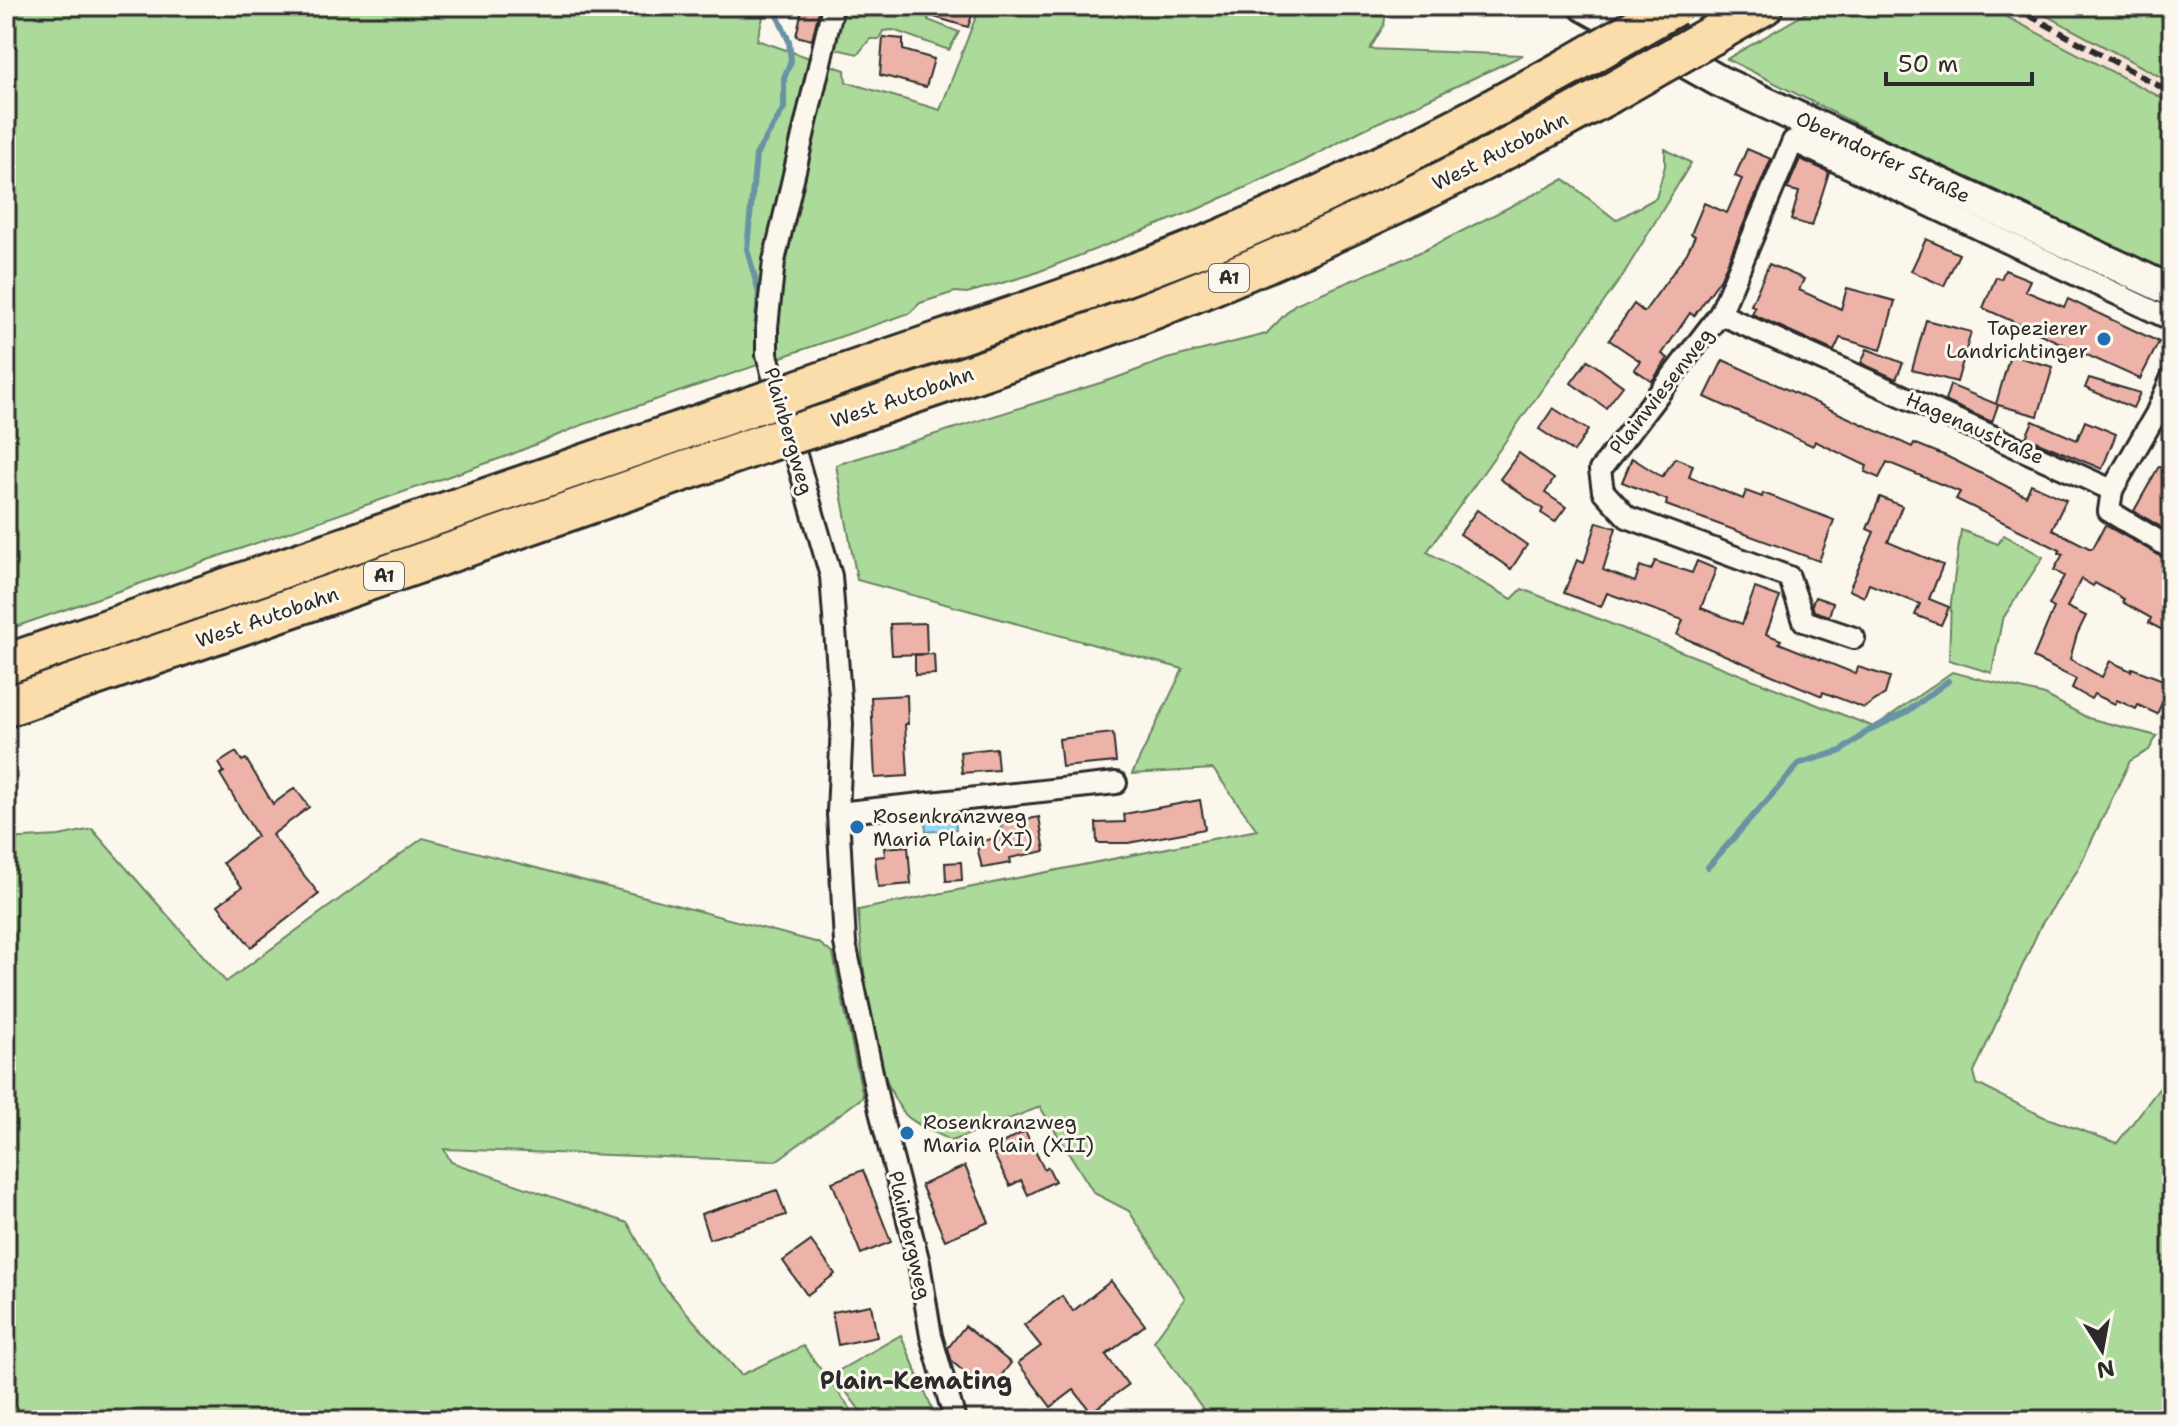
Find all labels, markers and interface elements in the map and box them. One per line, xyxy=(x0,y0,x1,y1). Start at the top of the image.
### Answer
scale bar xyxy=(1886,36,2032,86)
text: 50 m xyxy=(1898,48,1958,80)
street label: Oberndorfer Straße xyxy=(1792,105,1974,209)
street label: West Autobahn xyxy=(1428,106,1572,196)
road number: A1 xyxy=(1209,264,1249,292)
place label: Tapezierer Landrichtinger xyxy=(1946,315,2088,364)
street label: Plainwiesenweg xyxy=(1603,322,1719,460)
marker: Tapezierer Landrichtinger xyxy=(2095,330,2113,348)
street label: West Autobahn xyxy=(827,360,977,434)
street label: Plainbergweg xyxy=(758,364,820,498)
street label: Hagenaustraße xyxy=(1902,386,2048,470)
road number: A1 xyxy=(364,562,404,590)
street label: West Autobahn xyxy=(192,580,342,654)
place label: Rosenkranzweg Maria Plain (XI) xyxy=(873,803,1033,852)
marker: Rosenkranzweg Maria Plain (XI) xyxy=(848,818,866,836)
place label: Rosenkranzweg Maria Plain (XII) xyxy=(923,1109,1094,1158)
marker: Rosenkranzweg Maria Plain (XII) xyxy=(898,1124,916,1142)
street label: Plainbergweg xyxy=(883,1168,937,1302)
north arrow xyxy=(2062,1310,2142,1390)
text: N xyxy=(2094,1353,2117,1385)
district label: Plain-Kemating xyxy=(820,1365,1012,1397)

